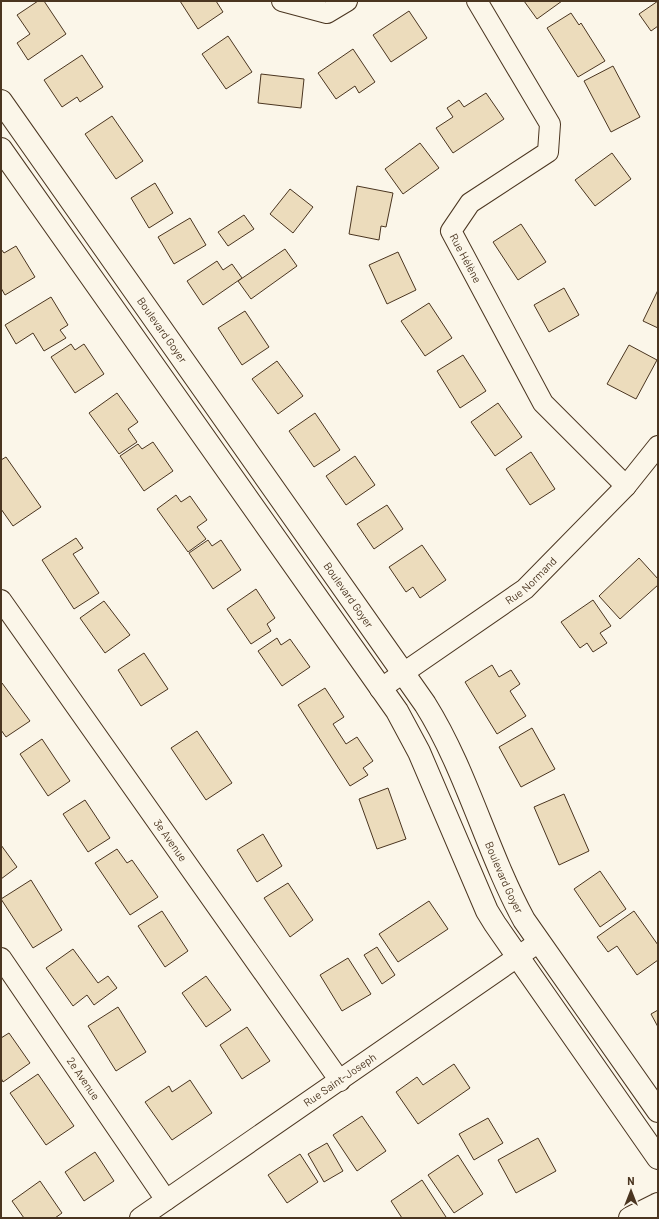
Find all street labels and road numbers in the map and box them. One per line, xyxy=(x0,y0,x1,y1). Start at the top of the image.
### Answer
street label: Rue Hélène xyxy=(448,231,485,285)
street label: Boulevard Goyer xyxy=(135,294,190,365)
street label: Rue Normand xyxy=(502,554,559,607)
street label: Boulevard Goyer xyxy=(321,559,376,630)
street label: 3e Avenue xyxy=(151,816,190,864)
street label: Boulevard Goyer xyxy=(483,839,526,915)
street label: Rue Saint-Joseph xyxy=(301,1050,378,1109)
street label: 2e Avenue xyxy=(64,1054,103,1102)

